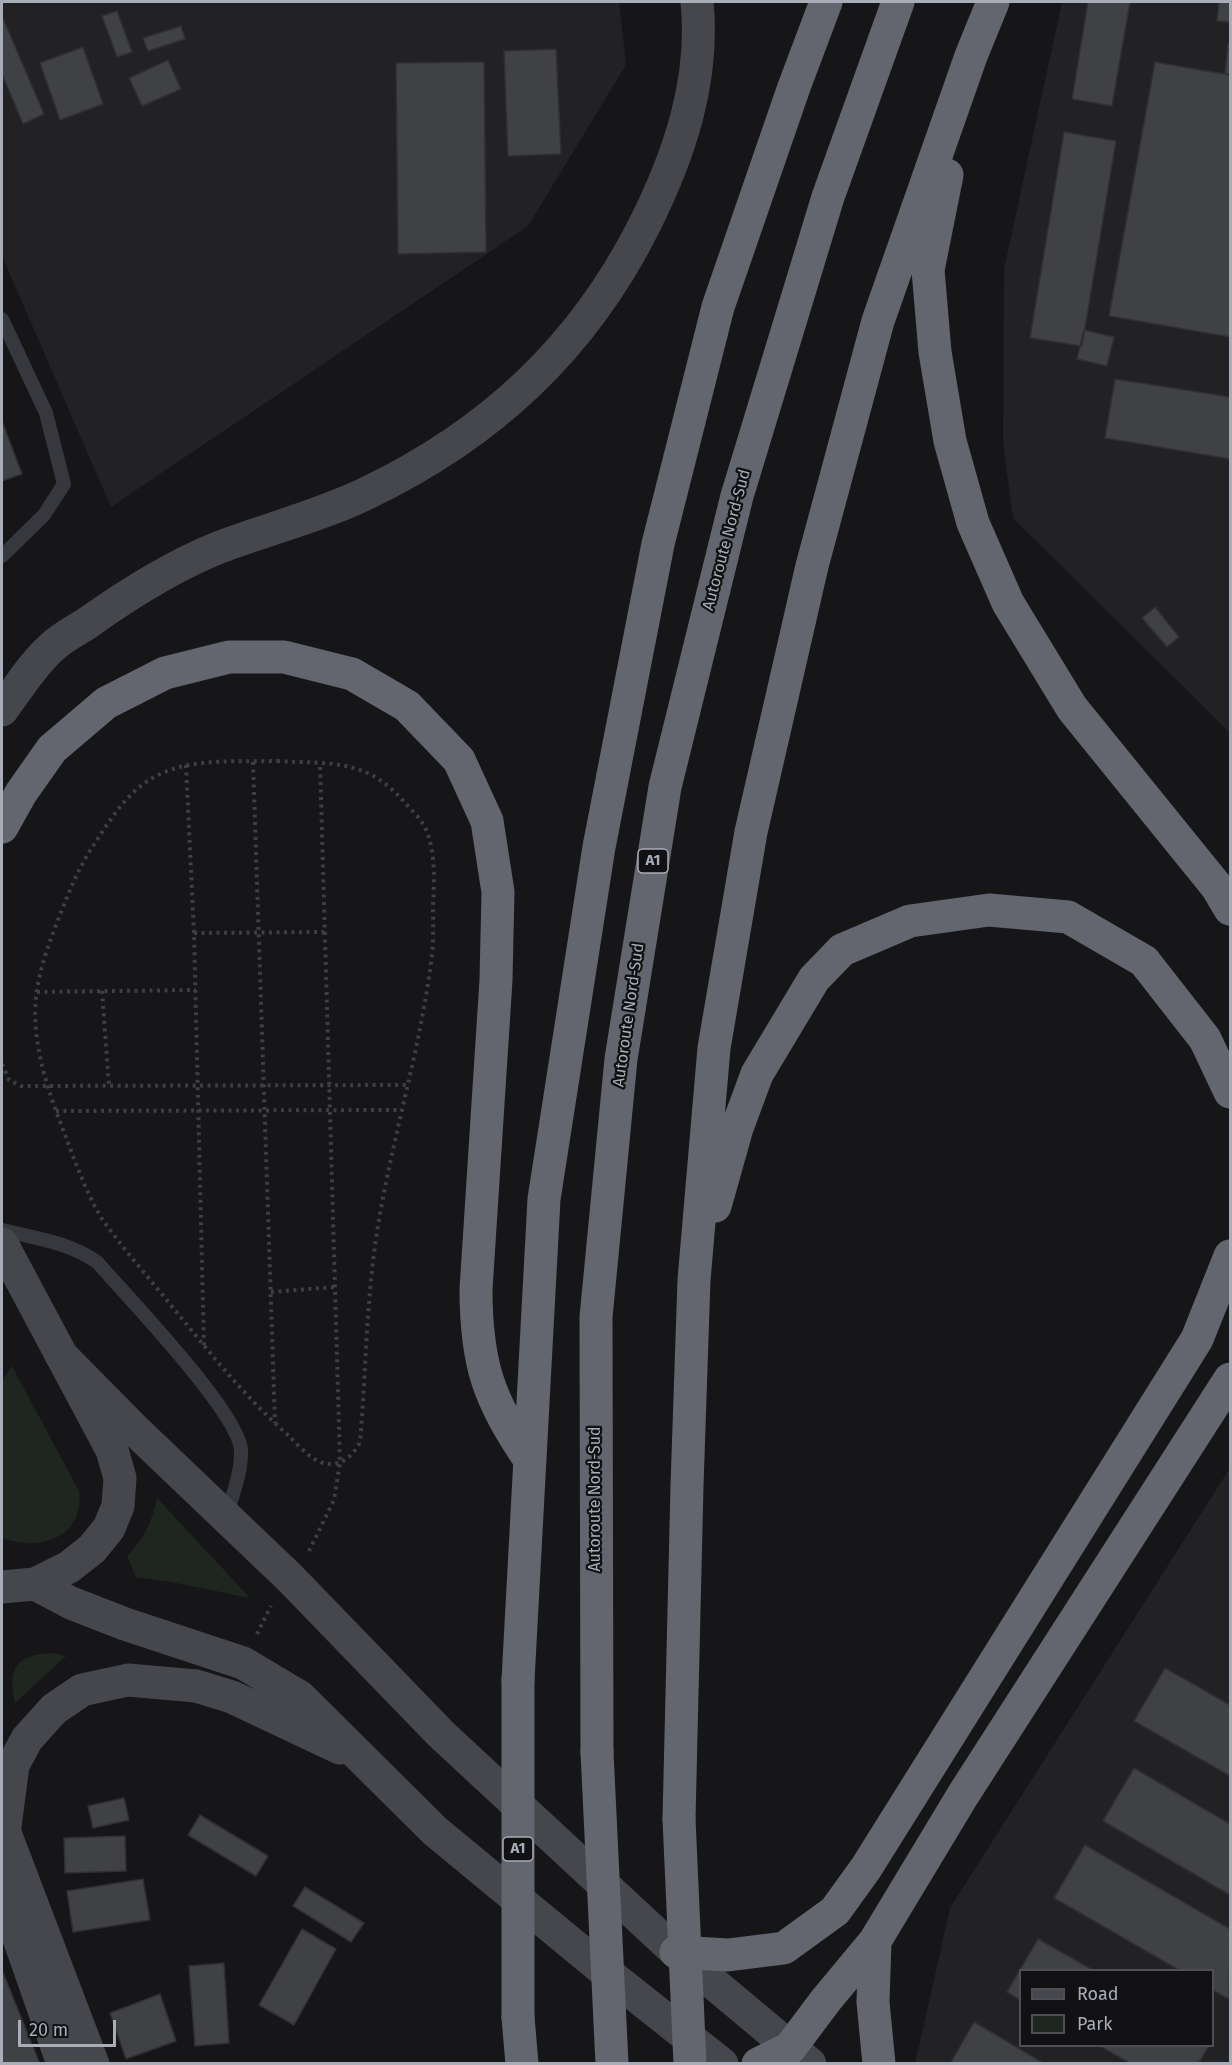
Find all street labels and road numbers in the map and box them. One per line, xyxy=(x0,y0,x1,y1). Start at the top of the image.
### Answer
street label: Autoroute Nord-Sud xyxy=(699,467,755,613)
road number: A1 xyxy=(638,849,668,873)
street label: Autoroute Nord-Sud xyxy=(609,942,649,1088)
street label: Autoroute Nord-Sud xyxy=(586,1426,606,1572)
road number: A1 xyxy=(503,1837,533,1861)

